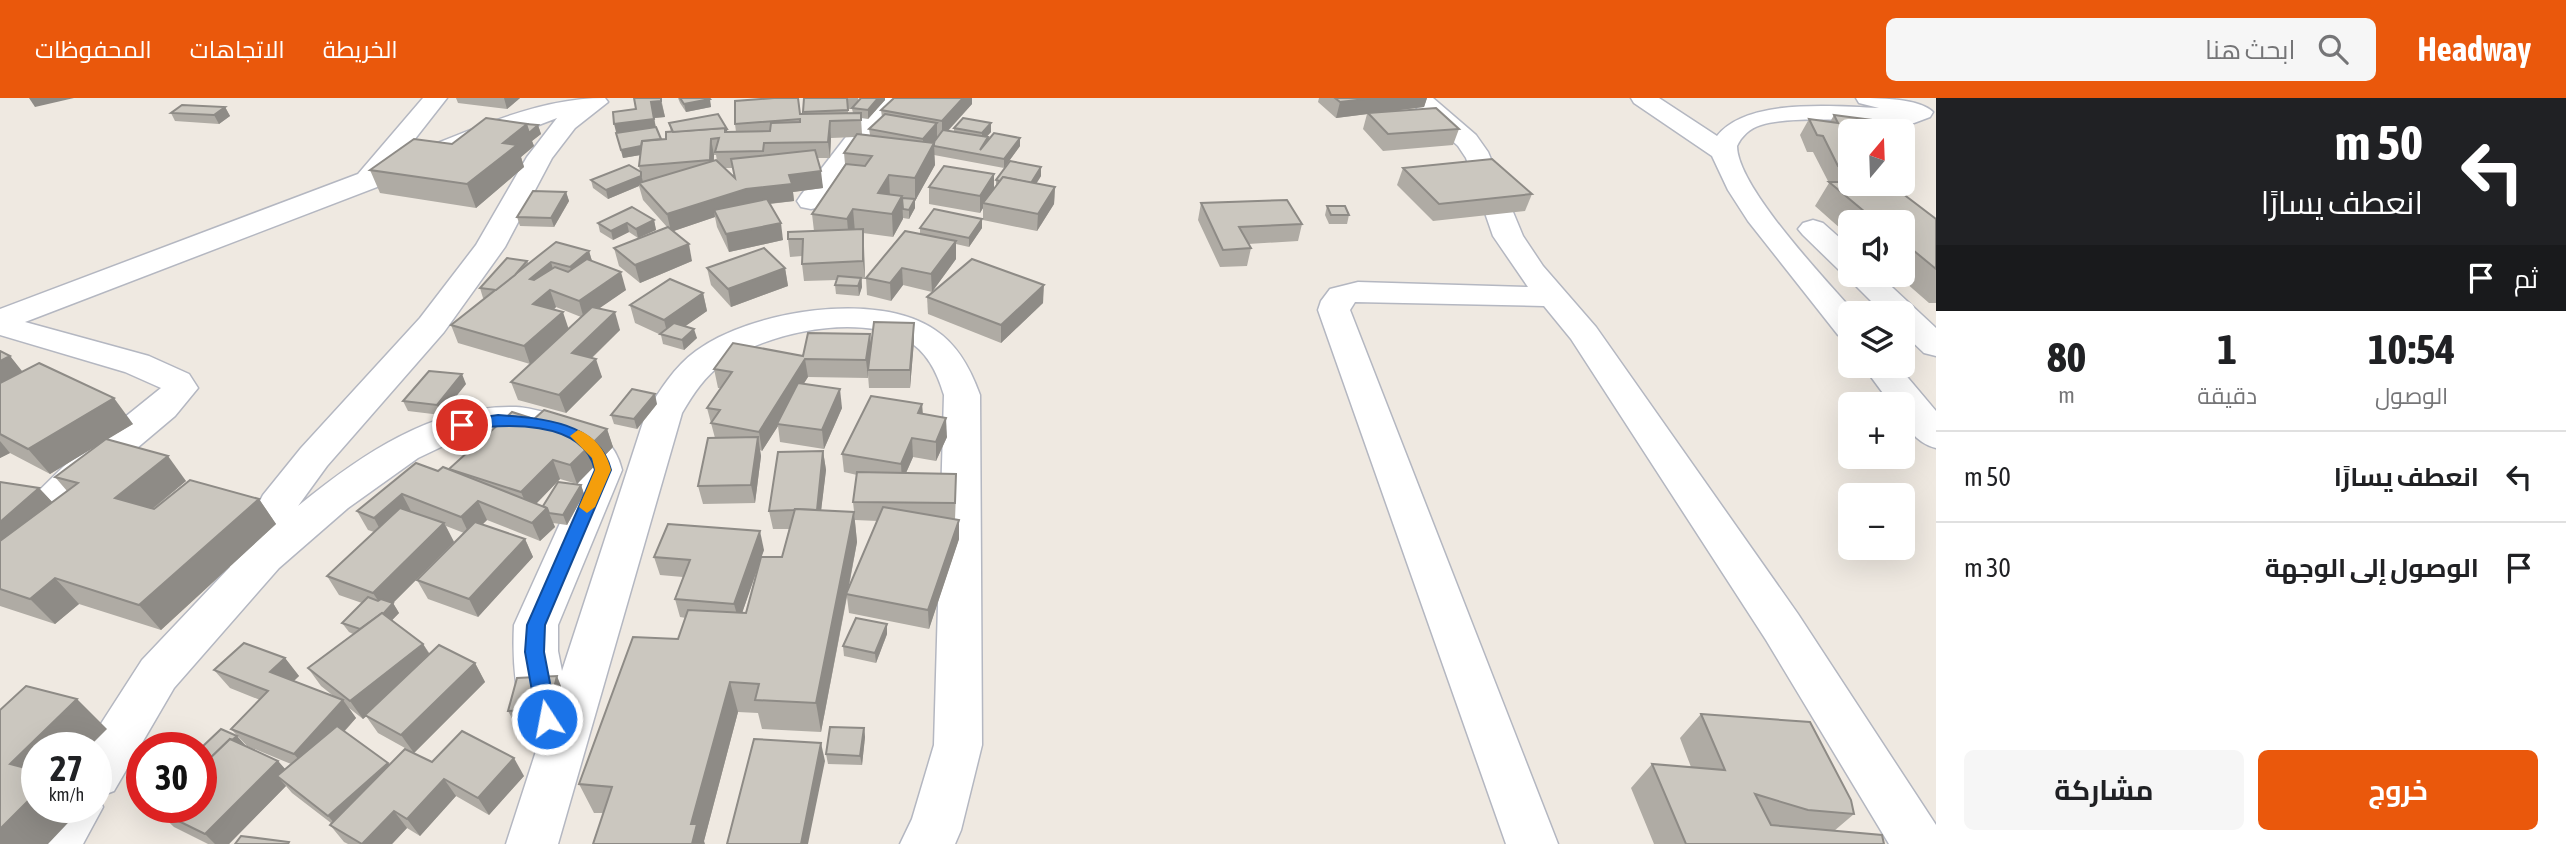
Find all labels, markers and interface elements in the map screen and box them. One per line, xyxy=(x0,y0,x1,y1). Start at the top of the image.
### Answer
search box xyxy=(1886,18,2376,81)
icon: search xyxy=(2314,30,2352,68)
text: Headway xyxy=(2418,30,2531,68)
text: ابحث هنا xyxy=(2205,35,2296,65)
text: المحفوظات xyxy=(35,36,152,63)
text: الاتجاهات xyxy=(190,36,285,63)
text: الخريطة xyxy=(323,36,398,63)
text: 50 m xyxy=(2335,114,2423,170)
north arrow xyxy=(1838,119,1914,196)
map controls xyxy=(1838,119,1915,560)
icon: left xyxy=(2447,126,2538,217)
text: انعطف يسارًا xyxy=(2261,184,2423,221)
button: sound xyxy=(1838,210,1915,287)
icon: arrive xyxy=(2462,259,2500,297)
text: ثم xyxy=(2514,264,2538,294)
button: layers xyxy=(1838,301,1915,378)
text: 1 xyxy=(2217,325,2237,373)
text: 10:54 xyxy=(2368,325,2455,373)
text: 80 xyxy=(2047,333,2086,381)
text: m xyxy=(2058,382,2075,408)
text: دقيقة xyxy=(2197,383,2257,409)
text: الوصول xyxy=(2375,383,2448,409)
button: + xyxy=(1838,392,1915,469)
pin xyxy=(432,395,492,455)
icon: arrive xyxy=(443,406,481,444)
icon: left xyxy=(2500,458,2538,496)
text: 50 m xyxy=(1964,462,2011,492)
text: انعطف يسارًا xyxy=(2334,462,2479,492)
button: − xyxy=(1838,483,1915,560)
icon: arrive xyxy=(2500,549,2538,587)
text: 30 m xyxy=(1964,553,2011,583)
text: الوصول إلى الوجهة xyxy=(2265,553,2479,583)
position arrow xyxy=(510,682,584,756)
speed limit sign: 30 xyxy=(126,732,217,823)
text: 27 xyxy=(50,748,83,788)
button: مشاركة xyxy=(1964,750,2244,830)
button: خروج xyxy=(2258,750,2538,830)
text: km/h xyxy=(49,784,84,805)

